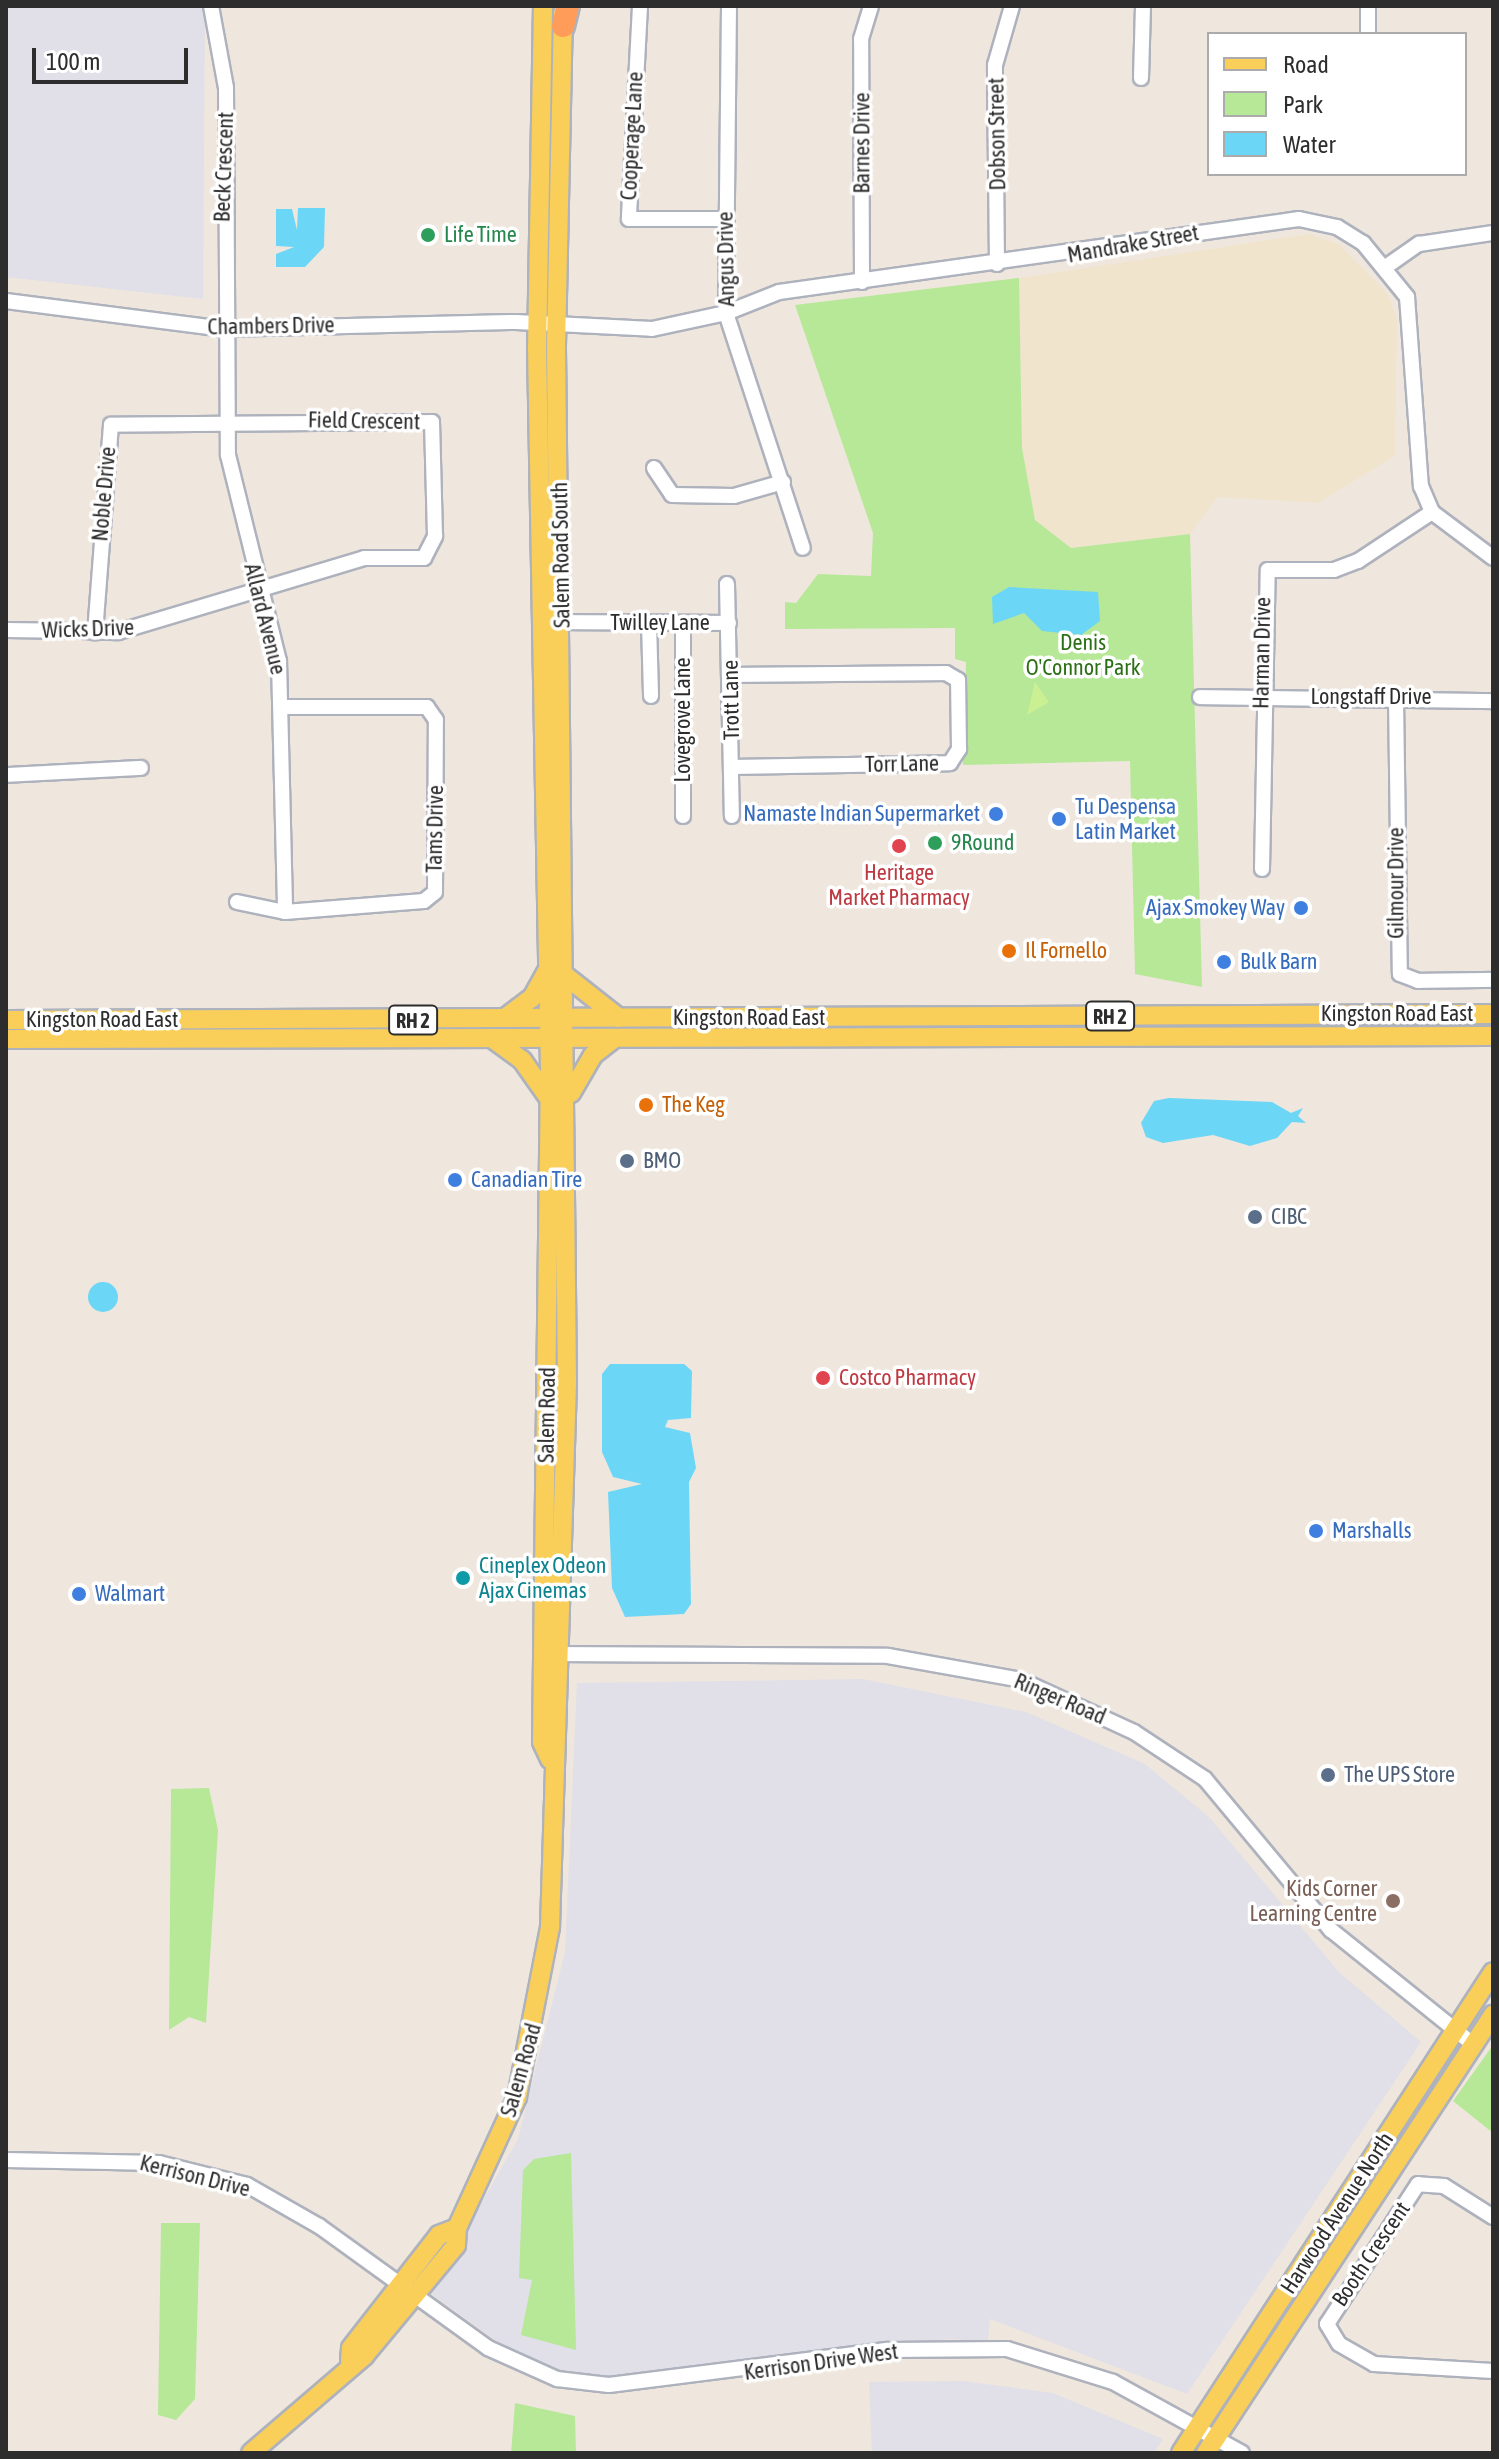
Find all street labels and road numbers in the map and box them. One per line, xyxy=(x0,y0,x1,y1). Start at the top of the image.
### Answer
street label: Cooperage Lane xyxy=(615,71,649,201)
street label: Dobson Street xyxy=(983,77,1011,191)
street label: Barnes Drive xyxy=(849,92,875,194)
street label: Beck Crescent xyxy=(209,111,239,223)
street label: Angus Drive xyxy=(712,211,740,307)
street label: Mandrake Street xyxy=(1065,219,1201,269)
street label: Chambers Drive xyxy=(207,312,335,340)
street label: Field Crescent xyxy=(308,407,420,435)
street label: Noble Drive xyxy=(87,445,121,543)
street label: Salem Road South xyxy=(547,482,575,628)
street label: Allard Avenue xyxy=(238,561,292,677)
street label: Harman Drive xyxy=(1248,597,1276,709)
street label: Twilley Lane xyxy=(610,610,710,636)
street label: Wicks Drive xyxy=(41,614,135,644)
street label: Lovegrove Lane xyxy=(670,658,696,782)
street label: Trott Lane xyxy=(717,660,745,740)
street label: Longstaff Drive xyxy=(1311,684,1431,710)
street label: Torr Lane xyxy=(865,750,939,778)
street label: Tams Drive xyxy=(421,785,449,873)
street label: Gilmour Drive xyxy=(1383,827,1409,939)
road number: RH 2 xyxy=(1084,1000,1136,1032)
street label: Kingston Road East xyxy=(1321,1001,1473,1027)
road number: RH 2 xyxy=(387,1004,439,1036)
street label: Kingston Road East xyxy=(673,1005,825,1031)
street label: Kingston Road East xyxy=(26,1007,178,1033)
street label: Salem Road xyxy=(533,1367,561,1463)
street label: Ringer Road xyxy=(1010,1668,1110,1730)
street label: Salem Road xyxy=(495,2020,547,2120)
street label: Harwood Avenue North xyxy=(1275,2127,1399,2299)
street label: Kerrison Drive xyxy=(137,2150,253,2202)
street label: Booth Crescent xyxy=(1326,2197,1416,2311)
street label: Kerrison Drive West xyxy=(742,2338,900,2386)

